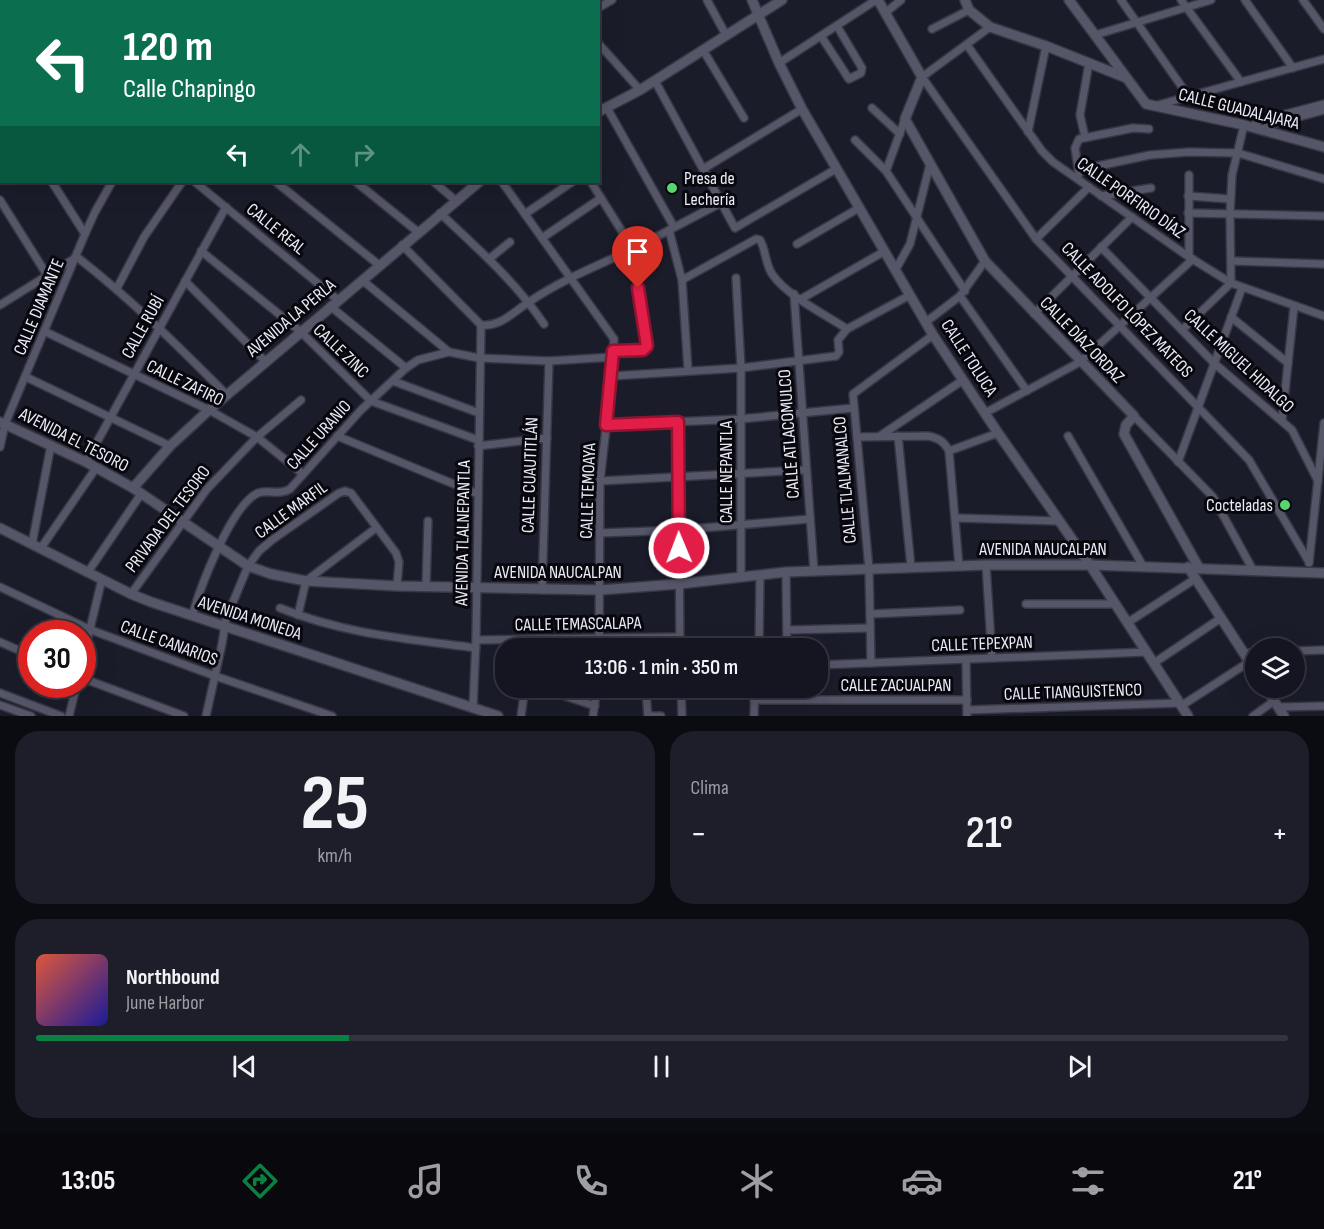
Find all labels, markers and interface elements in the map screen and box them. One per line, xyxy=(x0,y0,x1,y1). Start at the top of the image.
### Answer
text: 120 m xyxy=(123,22,213,73)
icon: left xyxy=(24,24,102,102)
text: Calle Chapingo xyxy=(123,73,256,105)
street label: CALLE GUADALAJARA xyxy=(1176,84,1302,134)
icon: left xyxy=(221,138,254,171)
icon: ahead xyxy=(284,138,317,171)
icon: right xyxy=(347,138,380,171)
street label: CALLE PORFIRIO DÍAZ xyxy=(1073,153,1190,243)
place label: Presa de Lechería xyxy=(684,168,735,210)
marker: Presa de Lechería xyxy=(665,181,679,195)
street label: CALLE REAL xyxy=(242,199,310,259)
pin xyxy=(612,226,663,288)
icon: arrive xyxy=(621,235,654,268)
street label: CALLE ADOLFO LÓPEZ MATEOS xyxy=(1057,238,1197,382)
street label: CALLE DIAMANTE xyxy=(9,256,69,358)
street label: AVENIDA LA PERLA xyxy=(241,274,340,362)
street label: CALLE RUBÍ xyxy=(117,292,169,362)
street label: CALLE DÍAZ ORDAZ xyxy=(1036,292,1129,388)
street label: CALLE MIGUEL HIDALGO xyxy=(1180,305,1298,417)
street label: CALLE TOLUCA xyxy=(936,316,1002,401)
street label: CALLE ZINC xyxy=(309,319,373,383)
street label: CALLE ZAFIRO xyxy=(143,355,227,411)
street label: CALLE ATLACOMULCO xyxy=(774,369,804,499)
street label: CALLE URANIO xyxy=(282,396,356,474)
street label: AVENIDA EL TESORO xyxy=(15,403,132,477)
street label: CALLE TLALMANALCO xyxy=(829,415,861,545)
street label: CALLE CUAUTITLÁN xyxy=(517,417,543,533)
street label: CALLE NEPANTLA xyxy=(716,420,737,523)
street label: CALLE TEMOAYA xyxy=(576,443,600,539)
street label: AVENIDA TLALNEPANTLA xyxy=(451,460,475,607)
street label: PRIVADA DEL TESORO xyxy=(121,462,215,576)
street label: CALLE MARFIL xyxy=(251,477,331,543)
place label: Cocteladas xyxy=(1206,495,1273,516)
marker: Cocteladas xyxy=(1278,498,1292,512)
position arrow xyxy=(647,516,711,580)
street label: AVENIDA NAUCALPAN xyxy=(978,539,1107,560)
street label: AVENIDA NAUCALPAN xyxy=(493,562,622,583)
street label: AVENIDA MONEDA xyxy=(195,591,304,645)
street label: CALLE TEMASCALAPA xyxy=(514,612,642,636)
street label: CALLE CANARIOS xyxy=(118,616,221,670)
speed limit sign: 30 xyxy=(18,620,96,698)
street label: CALLE TEPEXPAN xyxy=(931,632,1033,656)
map controls xyxy=(1245,638,1305,698)
button: layers xyxy=(1245,638,1305,698)
text: 13:06 · 1 min · 350 m xyxy=(585,654,738,681)
street label: CALLE ZACUALPAN xyxy=(840,675,952,696)
street label: CALLE TIANGUISTENCO xyxy=(1003,679,1143,705)
text: 25 xyxy=(301,758,369,851)
text: Clima xyxy=(691,776,729,800)
text: 21° xyxy=(965,806,1013,861)
text: − xyxy=(691,814,707,854)
text: + xyxy=(1272,814,1288,854)
text: km/h xyxy=(317,844,352,868)
text: Northbound xyxy=(126,964,220,991)
text: June Harbor xyxy=(126,991,204,1015)
icon: previous xyxy=(228,1050,261,1083)
icon: pause xyxy=(645,1050,678,1083)
icon: next xyxy=(1063,1050,1096,1083)
icon: directions xyxy=(239,1160,281,1202)
icon: music xyxy=(405,1160,447,1202)
icon: phone xyxy=(570,1160,612,1202)
icon: climate xyxy=(736,1160,778,1202)
icon: car xyxy=(901,1160,943,1202)
icon: filters xyxy=(1067,1160,1109,1202)
text: 13:05 xyxy=(62,1165,115,1197)
text: 21° xyxy=(1233,1165,1262,1197)

